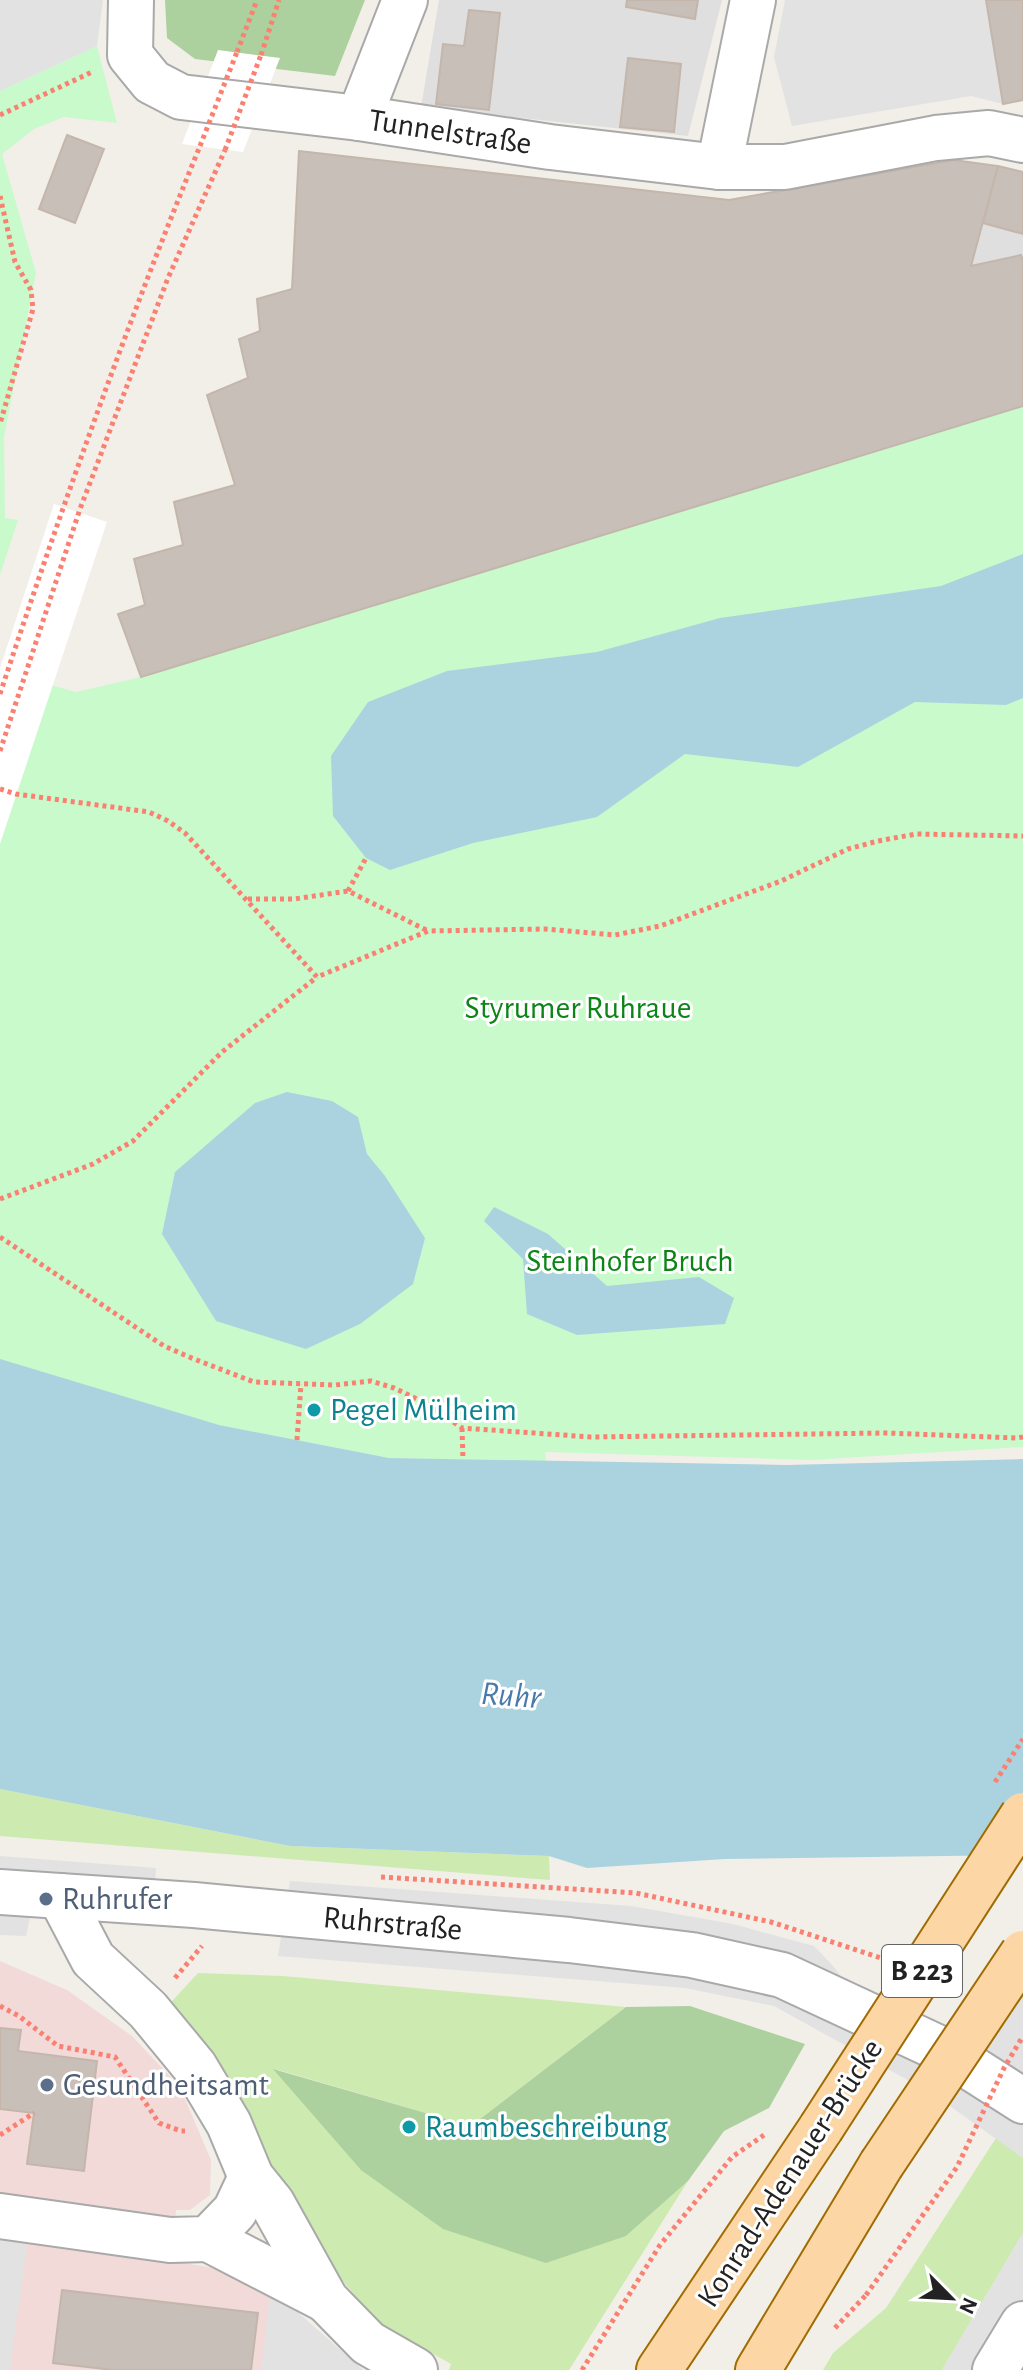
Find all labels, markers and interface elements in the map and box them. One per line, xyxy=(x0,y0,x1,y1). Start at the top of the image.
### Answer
street label: Tunnelstraße xyxy=(367,104,534,160)
park label: Styrumer Ruhraue xyxy=(465,992,691,1024)
park label: Steinhofer Bruch xyxy=(526,1245,734,1277)
place label: Pegel Mülheim xyxy=(330,1394,517,1426)
marker: Pegel Mülheim xyxy=(305,1401,323,1419)
water label: Ruhr xyxy=(480,1677,543,1715)
place label: Ruhrufer xyxy=(62,1883,173,1915)
marker: Ruhrufer xyxy=(37,1890,55,1908)
street label: Ruhrstraße xyxy=(322,1901,464,1946)
road number: B 223 xyxy=(882,1945,962,1997)
street label: Konrad-Adenauer-Brücke xyxy=(692,2033,888,2313)
place label: Gesundheitsamt xyxy=(63,2069,269,2101)
marker: Gesundheitsamt xyxy=(38,2076,56,2094)
place label: Raumbeschreibung xyxy=(425,2111,668,2143)
marker: Raumbeschreibung xyxy=(400,2118,418,2136)
north arrow xyxy=(911,2258,991,2338)
text: N xyxy=(955,2294,982,2317)

